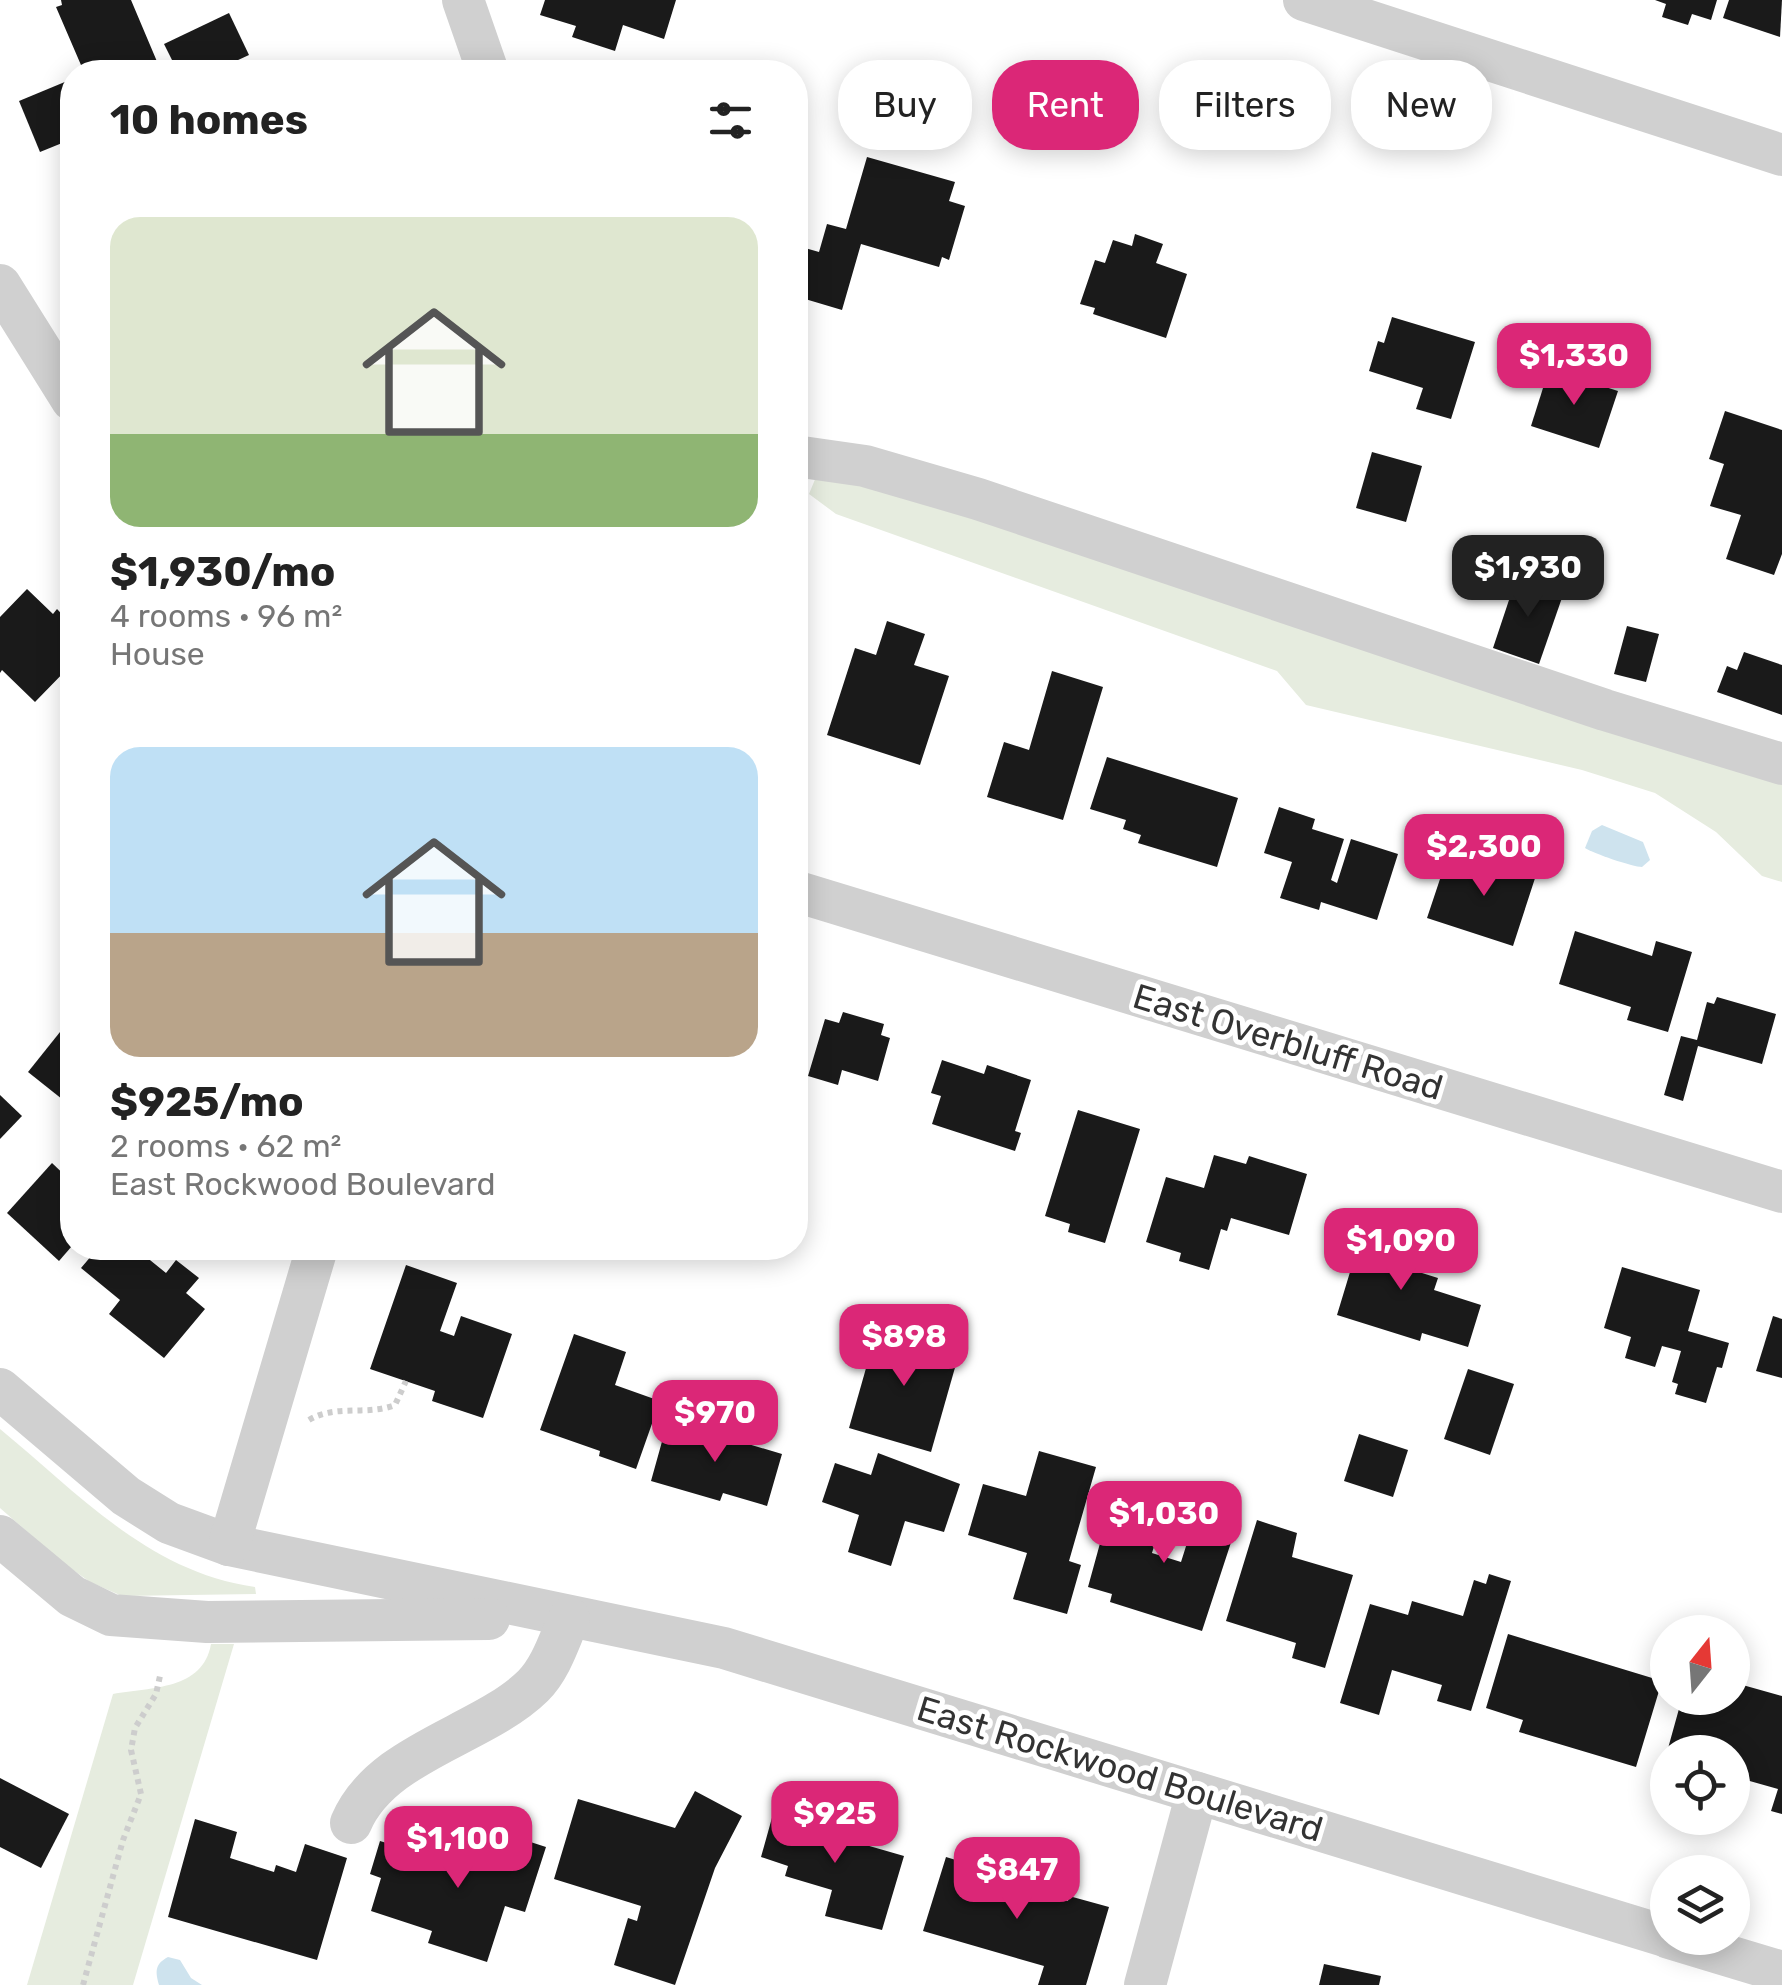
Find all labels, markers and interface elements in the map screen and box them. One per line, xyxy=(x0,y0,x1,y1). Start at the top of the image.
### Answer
chip: Buy xyxy=(838,60,972,150)
chip: Rent xyxy=(992,60,1139,150)
chip: Filters xyxy=(1159,60,1331,150)
chip: New xyxy=(1351,60,1492,150)
icon: filters xyxy=(703,93,758,148)
text: 10 homes xyxy=(110,95,308,145)
icon: home xyxy=(344,282,524,462)
pin: $1,330 xyxy=(1493,323,1655,408)
text: $1,330 xyxy=(1519,336,1629,374)
pin: $1,930 xyxy=(1447,535,1609,620)
text: $1,930/mo xyxy=(110,547,336,597)
text: $1,930 xyxy=(1474,548,1582,586)
text: 4 rooms · 96 m² xyxy=(110,597,342,635)
text: House xyxy=(110,635,205,673)
icon: home xyxy=(344,812,524,992)
pin: $2,300 xyxy=(1403,814,1565,899)
text: $2,300 xyxy=(1426,827,1542,865)
street label: East Overbluff Road xyxy=(1128,975,1448,1109)
text: $925/mo xyxy=(110,1077,304,1127)
text: 2 rooms · 62 m² xyxy=(110,1127,342,1165)
text: East Rockwood Boulevard xyxy=(110,1165,496,1203)
pin: $1,090 xyxy=(1320,1208,1482,1293)
text: $1,090 xyxy=(1346,1221,1456,1259)
pin: $898 xyxy=(845,1304,963,1389)
text: $898 xyxy=(861,1317,947,1355)
pin: $970 xyxy=(656,1380,774,1465)
text: $970 xyxy=(674,1393,756,1431)
pin: $1,030 xyxy=(1083,1481,1245,1566)
text: $1,030 xyxy=(1109,1494,1219,1532)
north arrow xyxy=(1650,1615,1750,1715)
map controls xyxy=(1650,1615,1750,1955)
street label: East Rockwood Boulevard xyxy=(912,1687,1328,1851)
button: locate xyxy=(1650,1735,1750,1835)
pin: $925 xyxy=(776,1781,894,1866)
text: $925 xyxy=(793,1794,877,1832)
pin: $1,100 xyxy=(377,1806,539,1891)
text: $1,100 xyxy=(406,1819,510,1857)
pin: $847 xyxy=(958,1837,1076,1922)
text: $847 xyxy=(976,1850,1058,1888)
button: layers xyxy=(1650,1855,1750,1955)

